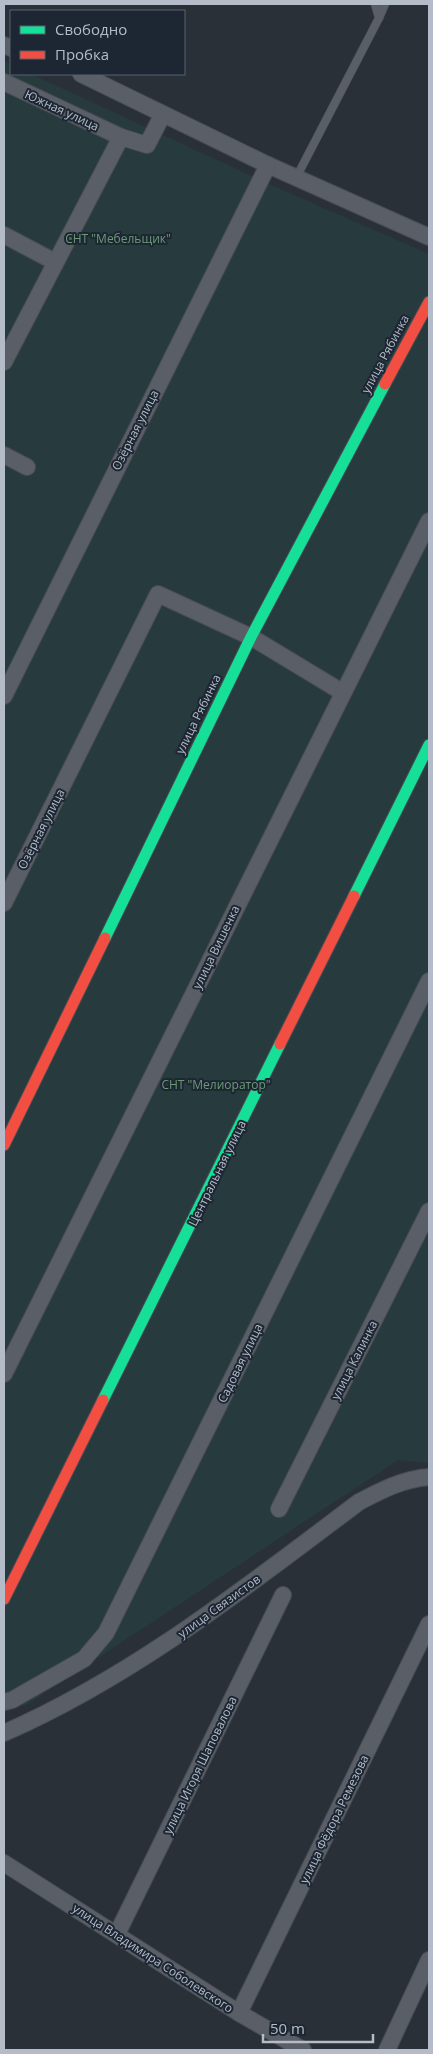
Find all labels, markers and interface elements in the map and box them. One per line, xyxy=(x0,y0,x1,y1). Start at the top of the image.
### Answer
legend xyxy=(10,10,185,75)
text: Свободно xyxy=(55,19,127,39)
text: Пробка xyxy=(55,44,109,64)
street label: Южная улица xyxy=(22,85,102,135)
park label: СНТ "Мебельщик" xyxy=(65,230,171,247)
street label: улица Рябинка xyxy=(357,312,413,396)
street label: Озёрная улица xyxy=(107,387,163,473)
street label: улица Рябинка xyxy=(171,671,225,757)
street label: Озёрная улица xyxy=(13,786,69,872)
street label: улица Вишенка xyxy=(188,902,244,992)
park label: СНТ "Мелиоратор" xyxy=(161,1076,271,1093)
street label: Центральная улица xyxy=(184,1117,250,1229)
street label: улица Калинка xyxy=(327,1317,381,1403)
street label: Садовая улица xyxy=(213,1320,267,1406)
street label: улица Связистов xyxy=(174,1570,264,1642)
street label: улица Игоря Шаповалова xyxy=(159,1693,241,1837)
street label: улица Фёдора Ремезова xyxy=(295,1752,373,1886)
street label: улица Владимира Соболевского xyxy=(69,1900,237,2016)
scale bar xyxy=(263,2012,373,2044)
text: 50 m xyxy=(270,2018,305,2038)

